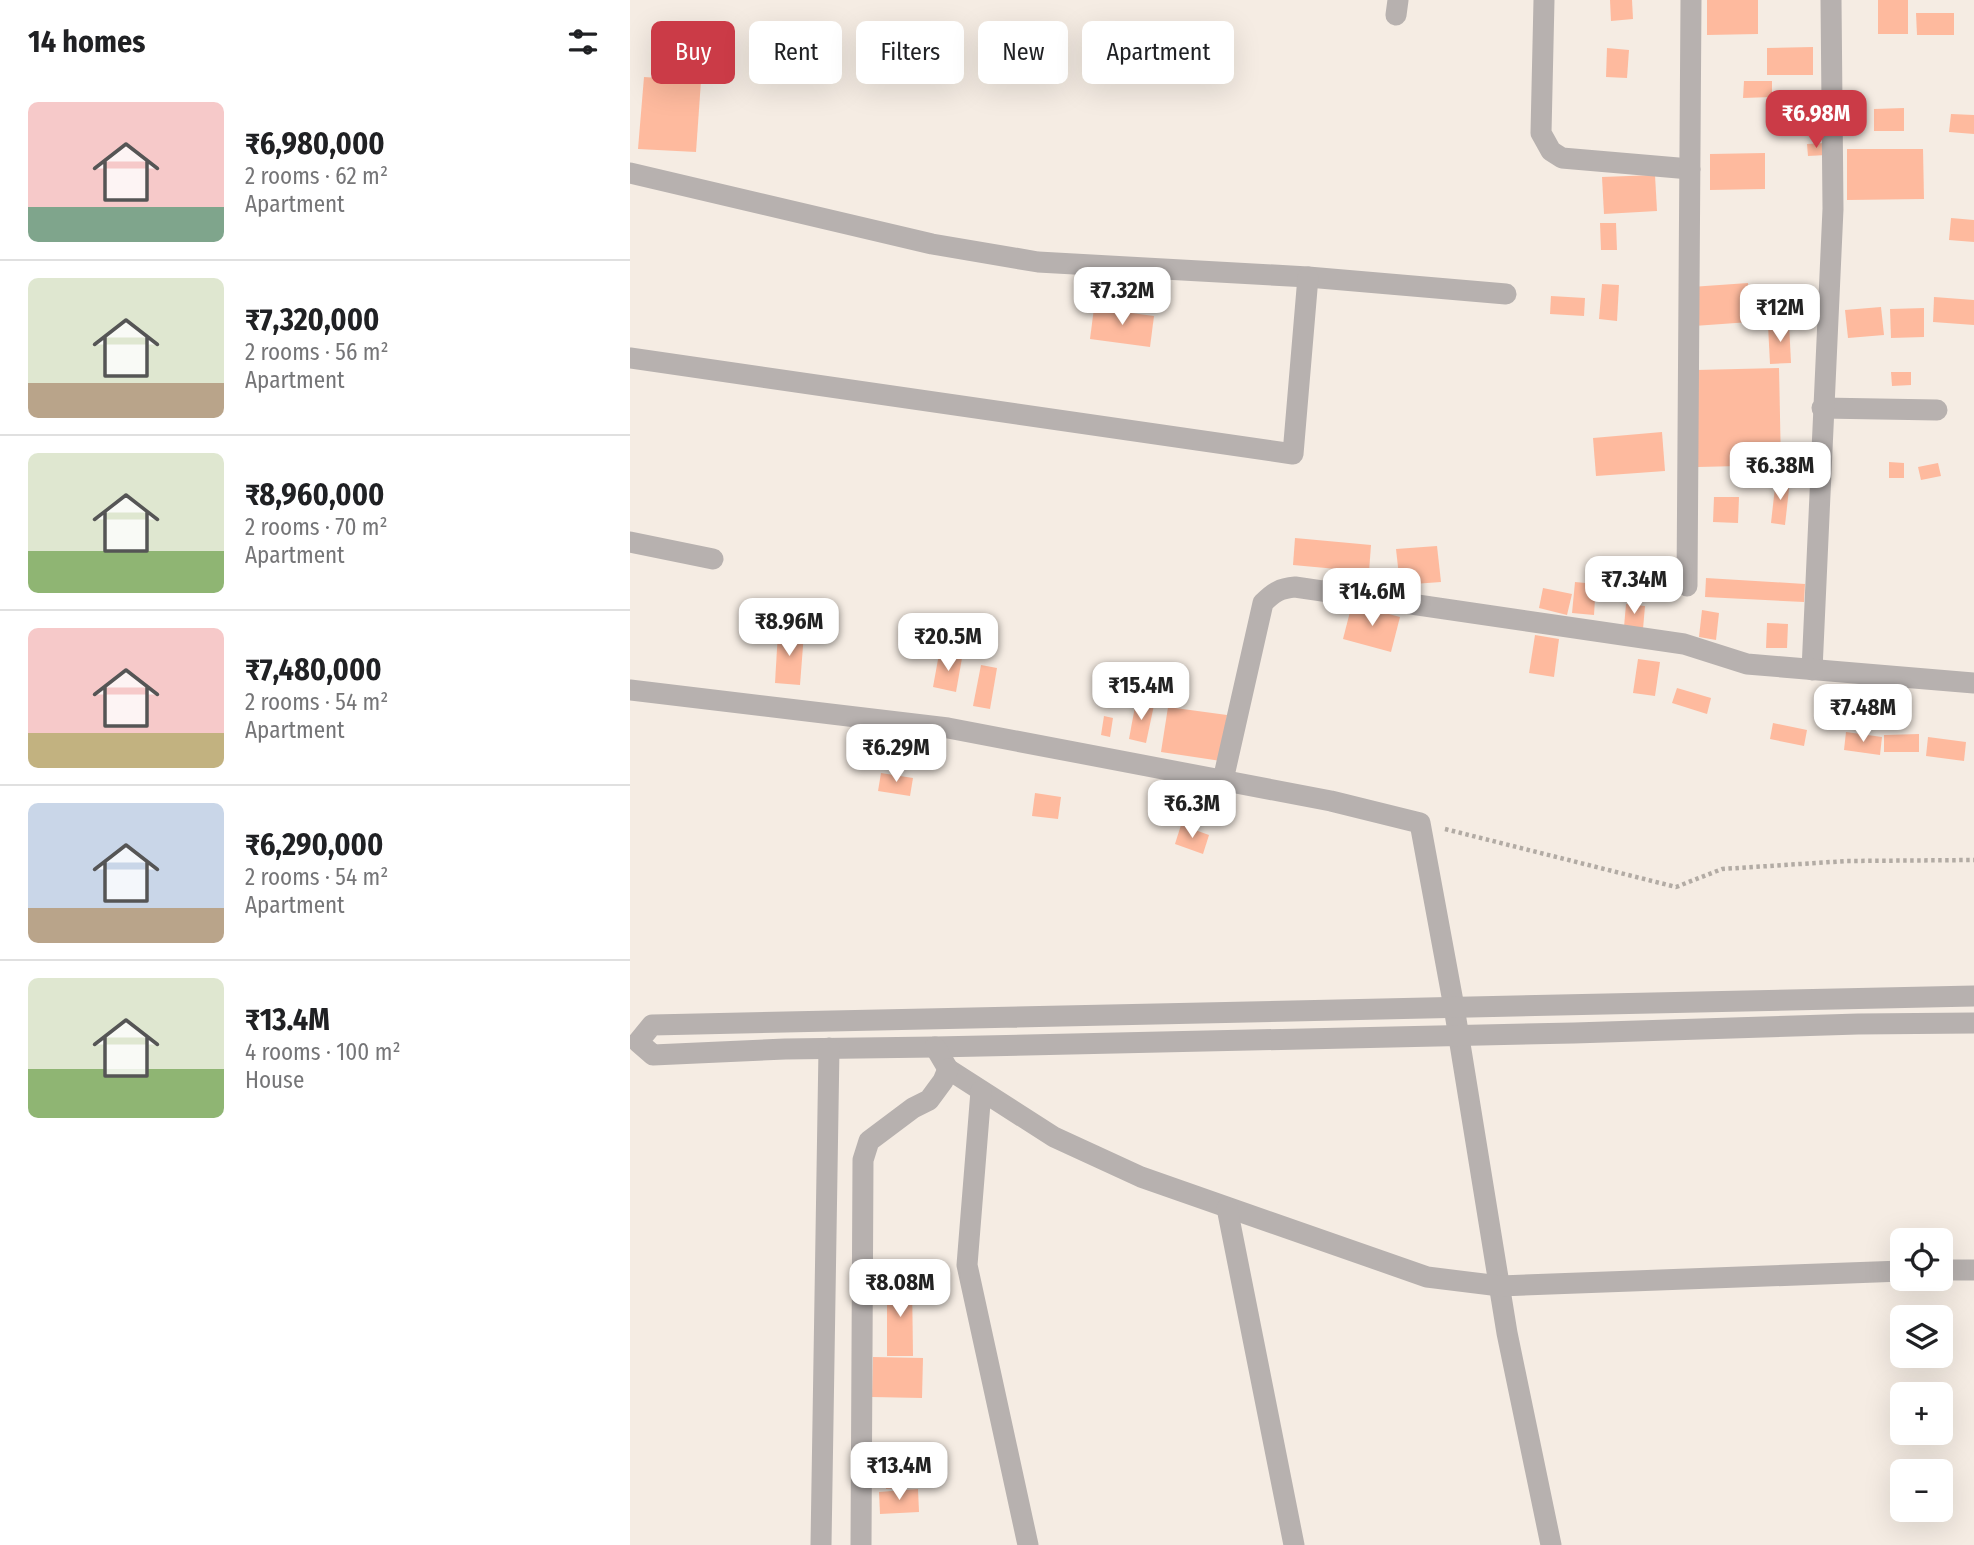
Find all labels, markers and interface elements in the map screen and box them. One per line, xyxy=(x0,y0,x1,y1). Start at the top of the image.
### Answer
chip: Buy xyxy=(651,21,735,84)
chip: Rent xyxy=(749,21,842,84)
chip: Filters xyxy=(856,21,964,84)
chip: New xyxy=(978,21,1068,84)
chip: Apartment xyxy=(1082,21,1234,84)
icon: filters xyxy=(564,23,602,61)
text: 14 homes xyxy=(28,24,145,60)
pin: ₹6.98M xyxy=(1759,90,1873,150)
text: ₹6.98M xyxy=(1782,99,1850,127)
text: ₹6,980,000 xyxy=(245,126,385,162)
icon: home xyxy=(84,130,168,214)
text: 2 rooms · 62 m² xyxy=(245,162,388,190)
text: Apartment xyxy=(245,190,345,218)
pin: ₹7.32M xyxy=(1065,268,1179,327)
text: ₹7.32M xyxy=(1090,276,1154,304)
pin: ₹12M xyxy=(1739,284,1821,344)
text: ₹12M xyxy=(1756,293,1804,321)
text: ₹7,320,000 xyxy=(245,302,379,338)
icon: home xyxy=(84,306,168,390)
text: 2 rooms · 56 m² xyxy=(245,338,389,366)
text: Apartment xyxy=(245,366,345,394)
pin: ₹6.38M xyxy=(1723,442,1837,502)
text: ₹6.38M xyxy=(1746,451,1814,479)
text: ₹8,960,000 xyxy=(245,477,384,513)
icon: home xyxy=(84,481,168,565)
text: 2 rooms · 70 m² xyxy=(245,513,388,541)
text: Apartment xyxy=(245,541,345,569)
pin: ₹7.34M xyxy=(1577,556,1691,616)
text: ₹7.34M xyxy=(1601,565,1667,593)
pin: ₹14.6M xyxy=(1315,568,1429,628)
text: ₹14.6M xyxy=(1339,577,1405,605)
pin: ₹8.96M xyxy=(732,598,846,658)
text: ₹8.96M xyxy=(755,607,823,635)
pin: ₹20.5M xyxy=(891,614,1005,673)
text: ₹20.5M xyxy=(914,622,982,650)
text: ₹7,480,000 xyxy=(245,652,382,688)
icon: home xyxy=(84,656,168,740)
pin: ₹15.4M xyxy=(1084,662,1198,722)
text: ₹15.4M xyxy=(1108,671,1174,699)
pin: ₹7.48M xyxy=(1806,684,1920,744)
text: 2 rooms · 54 m² xyxy=(245,688,388,716)
text: ₹7.48M xyxy=(1830,693,1896,721)
text: Apartment xyxy=(245,716,345,744)
pin: ₹6.29M xyxy=(839,724,953,784)
text: ₹6.29M xyxy=(862,733,930,761)
pin: ₹6.3M xyxy=(1143,780,1241,840)
text: ₹6.3M xyxy=(1164,789,1220,817)
text: ₹6,290,000 xyxy=(245,827,383,863)
icon: home xyxy=(84,831,168,915)
text: 2 rooms · 54 m² xyxy=(245,863,388,891)
text: Apartment xyxy=(245,891,345,919)
text: ₹13.4M xyxy=(245,1002,330,1038)
icon: home xyxy=(84,1006,168,1090)
text: 4 rooms · 100 m² xyxy=(245,1038,401,1066)
text: House xyxy=(245,1066,304,1094)
map controls xyxy=(1890,1228,1953,1522)
button: locate xyxy=(1890,1228,1953,1291)
pin: ₹8.08M xyxy=(843,1260,957,1319)
text: ₹8.08M xyxy=(865,1268,935,1296)
button: layers xyxy=(1890,1305,1953,1368)
button: + xyxy=(1890,1382,1953,1445)
pin: ₹13.4M xyxy=(842,1442,956,1502)
text: ₹13.4M xyxy=(867,1451,932,1479)
button: − xyxy=(1890,1459,1953,1522)

